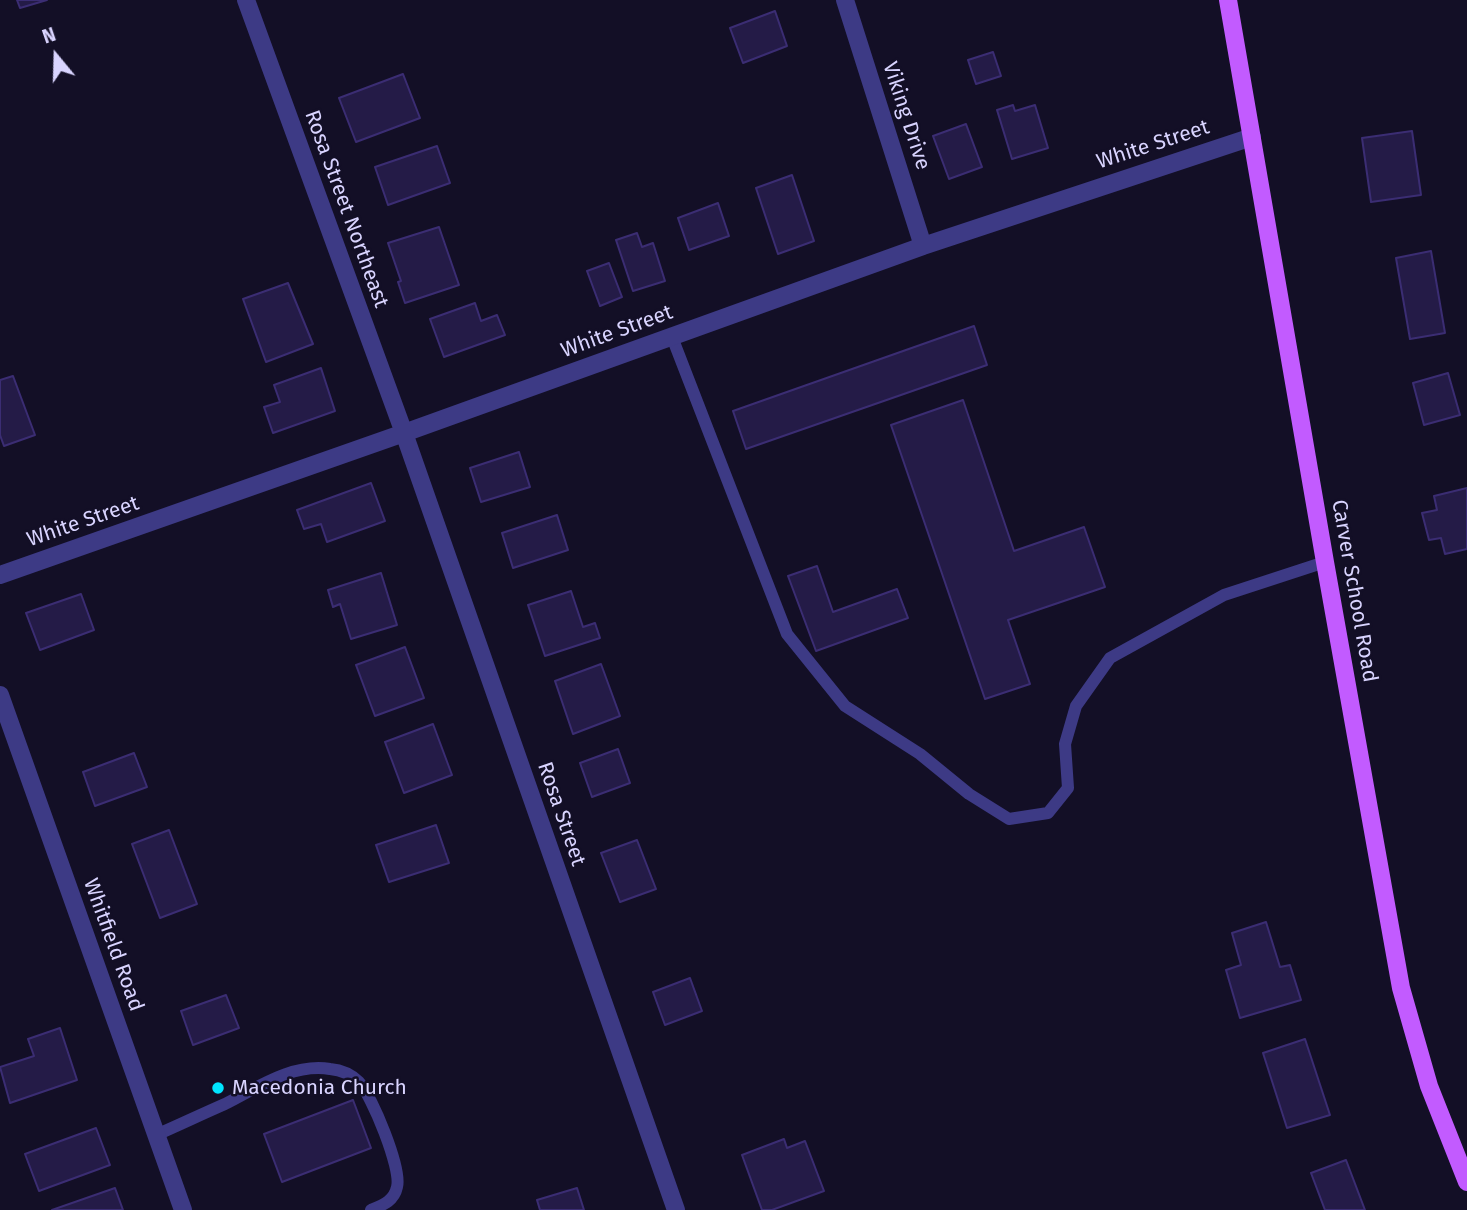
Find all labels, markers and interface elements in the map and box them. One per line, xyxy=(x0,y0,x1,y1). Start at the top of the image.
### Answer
north arrow xyxy=(21,21,91,91)
text: N xyxy=(39,23,59,49)
street label: Viking Drive xyxy=(877,59,935,173)
street label: Rosa Street Northeast xyxy=(299,107,393,311)
street label: White Street xyxy=(1094,115,1212,175)
street label: White Street xyxy=(558,300,676,364)
street label: White Street xyxy=(24,491,142,553)
street label: Carver School Road xyxy=(1326,498,1382,684)
street label: Rosa Street xyxy=(531,759,591,869)
street label: Whitfield Road xyxy=(77,875,149,1015)
place label: Macedonia Church xyxy=(232,1075,407,1101)
marker: Macedonia Church xyxy=(210,1080,226,1096)

